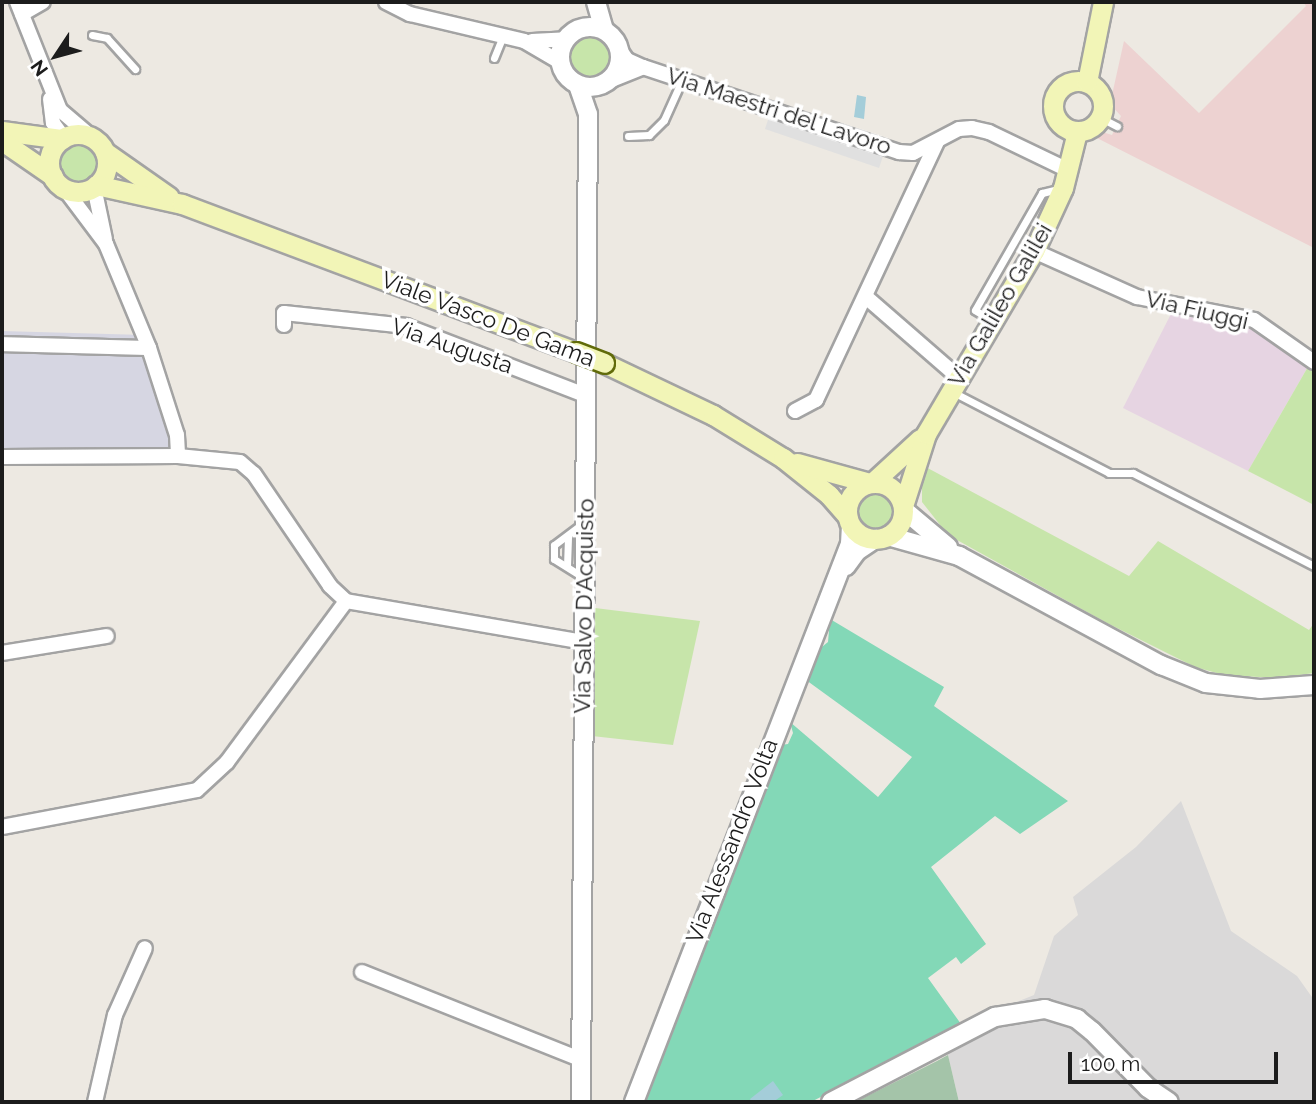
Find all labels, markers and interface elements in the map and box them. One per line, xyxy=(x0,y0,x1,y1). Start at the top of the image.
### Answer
north arrow xyxy=(21,21,91,91)
text: N xyxy=(26,56,52,81)
street label: Via Maestri del Lavoro xyxy=(663,62,895,160)
street label: Via Galileo Galilei xyxy=(942,219,1058,391)
street label: Viale Vasco De Gama xyxy=(377,265,599,373)
street label: Via Fiuggi xyxy=(1143,285,1251,335)
street label: Via Augusta xyxy=(387,312,517,380)
street label: Via Salvo D'Acquisto xyxy=(568,498,600,714)
street label: Via Alessandro Volta xyxy=(680,734,784,948)
scale bar xyxy=(1071,1038,1281,1082)
text: 100 m xyxy=(1081,1051,1140,1076)

